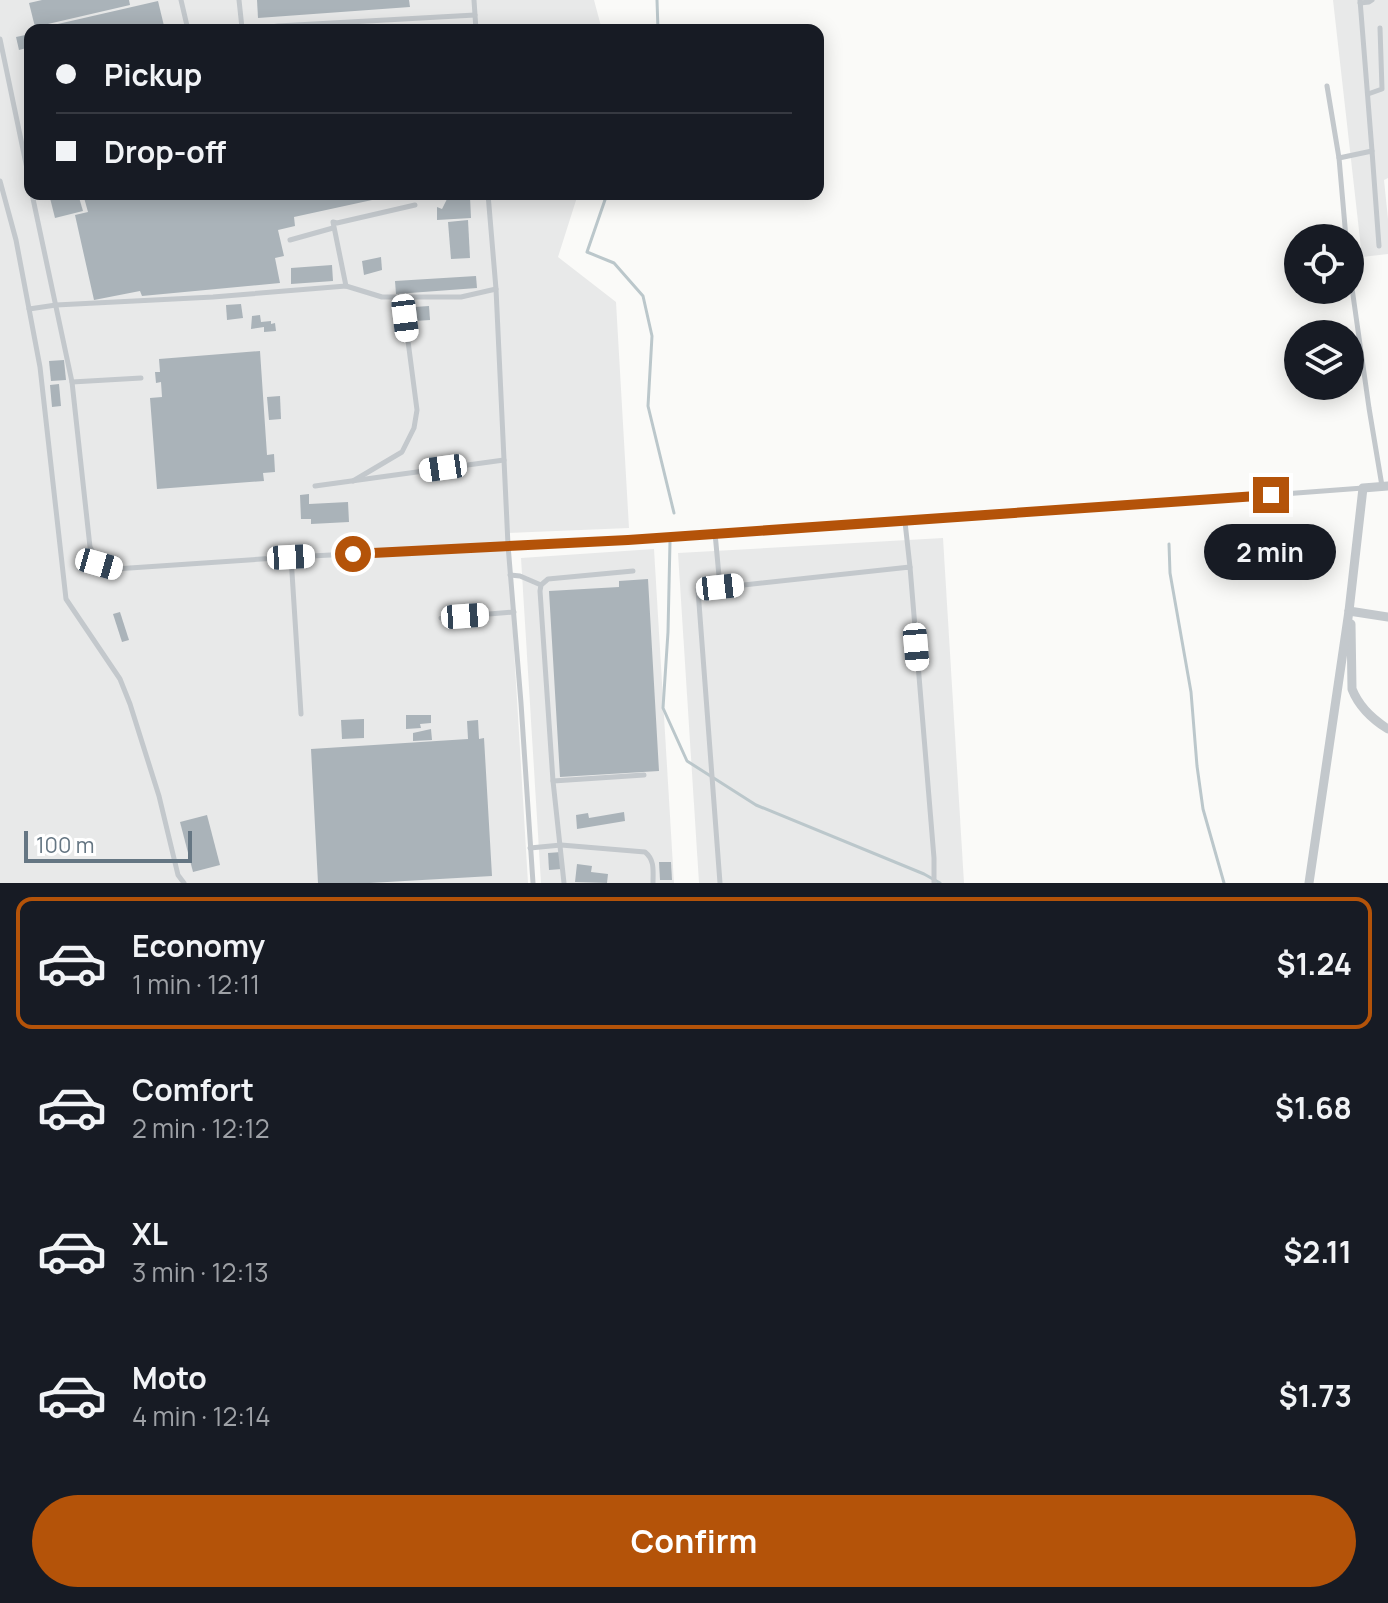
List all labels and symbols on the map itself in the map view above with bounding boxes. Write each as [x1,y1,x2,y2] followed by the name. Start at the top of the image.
[390,293,420,343] car
[418,453,468,483] car
[1253,477,1289,513] route end
[1205,523,1337,579] callout: 2 min
[335,536,371,572] route start
[266,544,316,570] car
[73,546,125,582] car
[695,573,745,601] car
[440,602,490,630] car
[902,622,930,672] car
[24,827,192,863] scale bar

